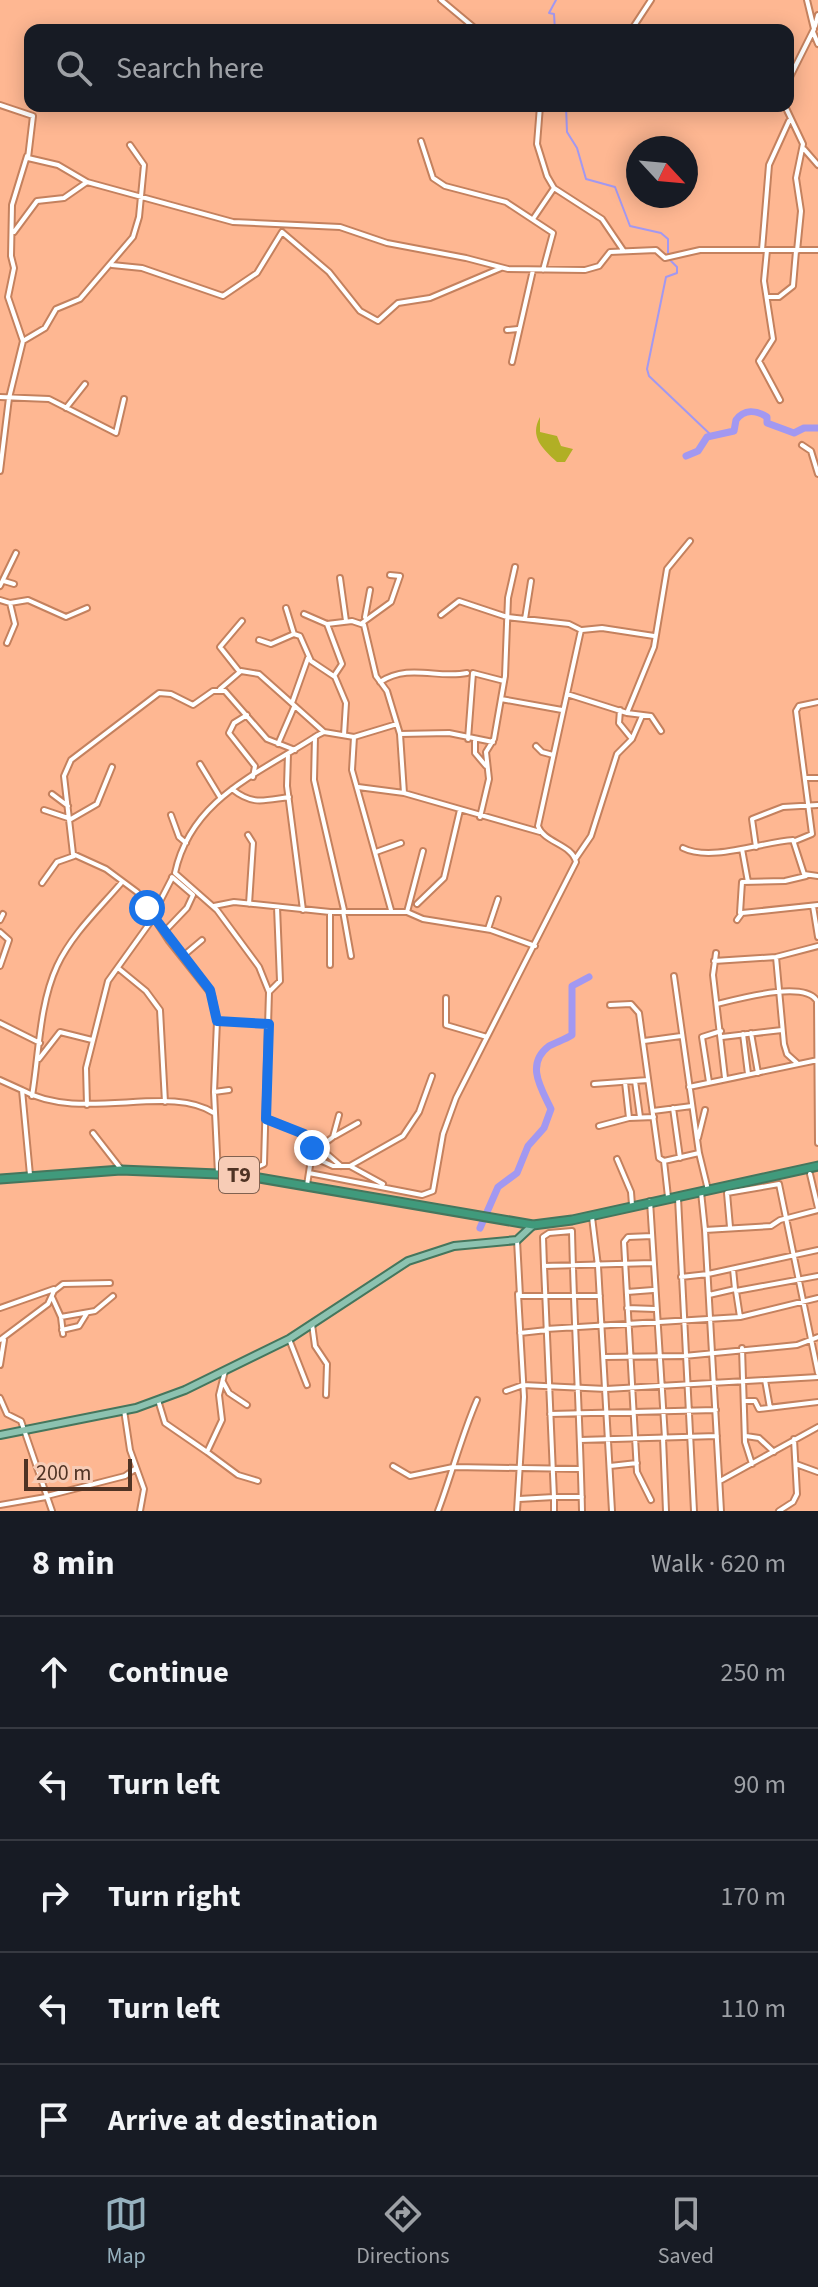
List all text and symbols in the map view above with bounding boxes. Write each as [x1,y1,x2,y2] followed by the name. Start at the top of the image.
[24,24,794,112] search box
[52,46,96,90] icon: search
[116,47,264,90] text: Search here
[626,136,698,208] north arrow
[129,890,165,926] route start
[294,1130,330,1166] route end
[219,1157,259,1193] road number: T9
[24,1455,132,1491] scale bar
[36,1457,91,1489] text: 200 m
[32,1539,115,1588] text: 8 min
[651,1545,786,1582] text: Walk · 620 m
[32,1650,76,1694] icon: ahead
[108,1651,229,1694] text: Continue
[720,1654,786,1691] text: 250 m
[32,1762,76,1806] icon: left
[108,1763,220,1806] text: Turn left
[733,1766,786,1803] text: 90 m
[32,1874,76,1918] icon: right
[108,1875,240,1918] text: Turn right
[720,1878,786,1915] text: 170 m
[32,1986,76,2030] icon: left
[108,1987,220,2030] text: Turn left
[720,1990,786,2027] text: 110 m
[32,2098,76,2142] icon: arrive
[108,2099,378,2142] text: Arrive at destination
[104,2192,148,2272] tab: Map
[356,2192,449,2272] tab: Directions
[658,2192,714,2272] tab: Saved

